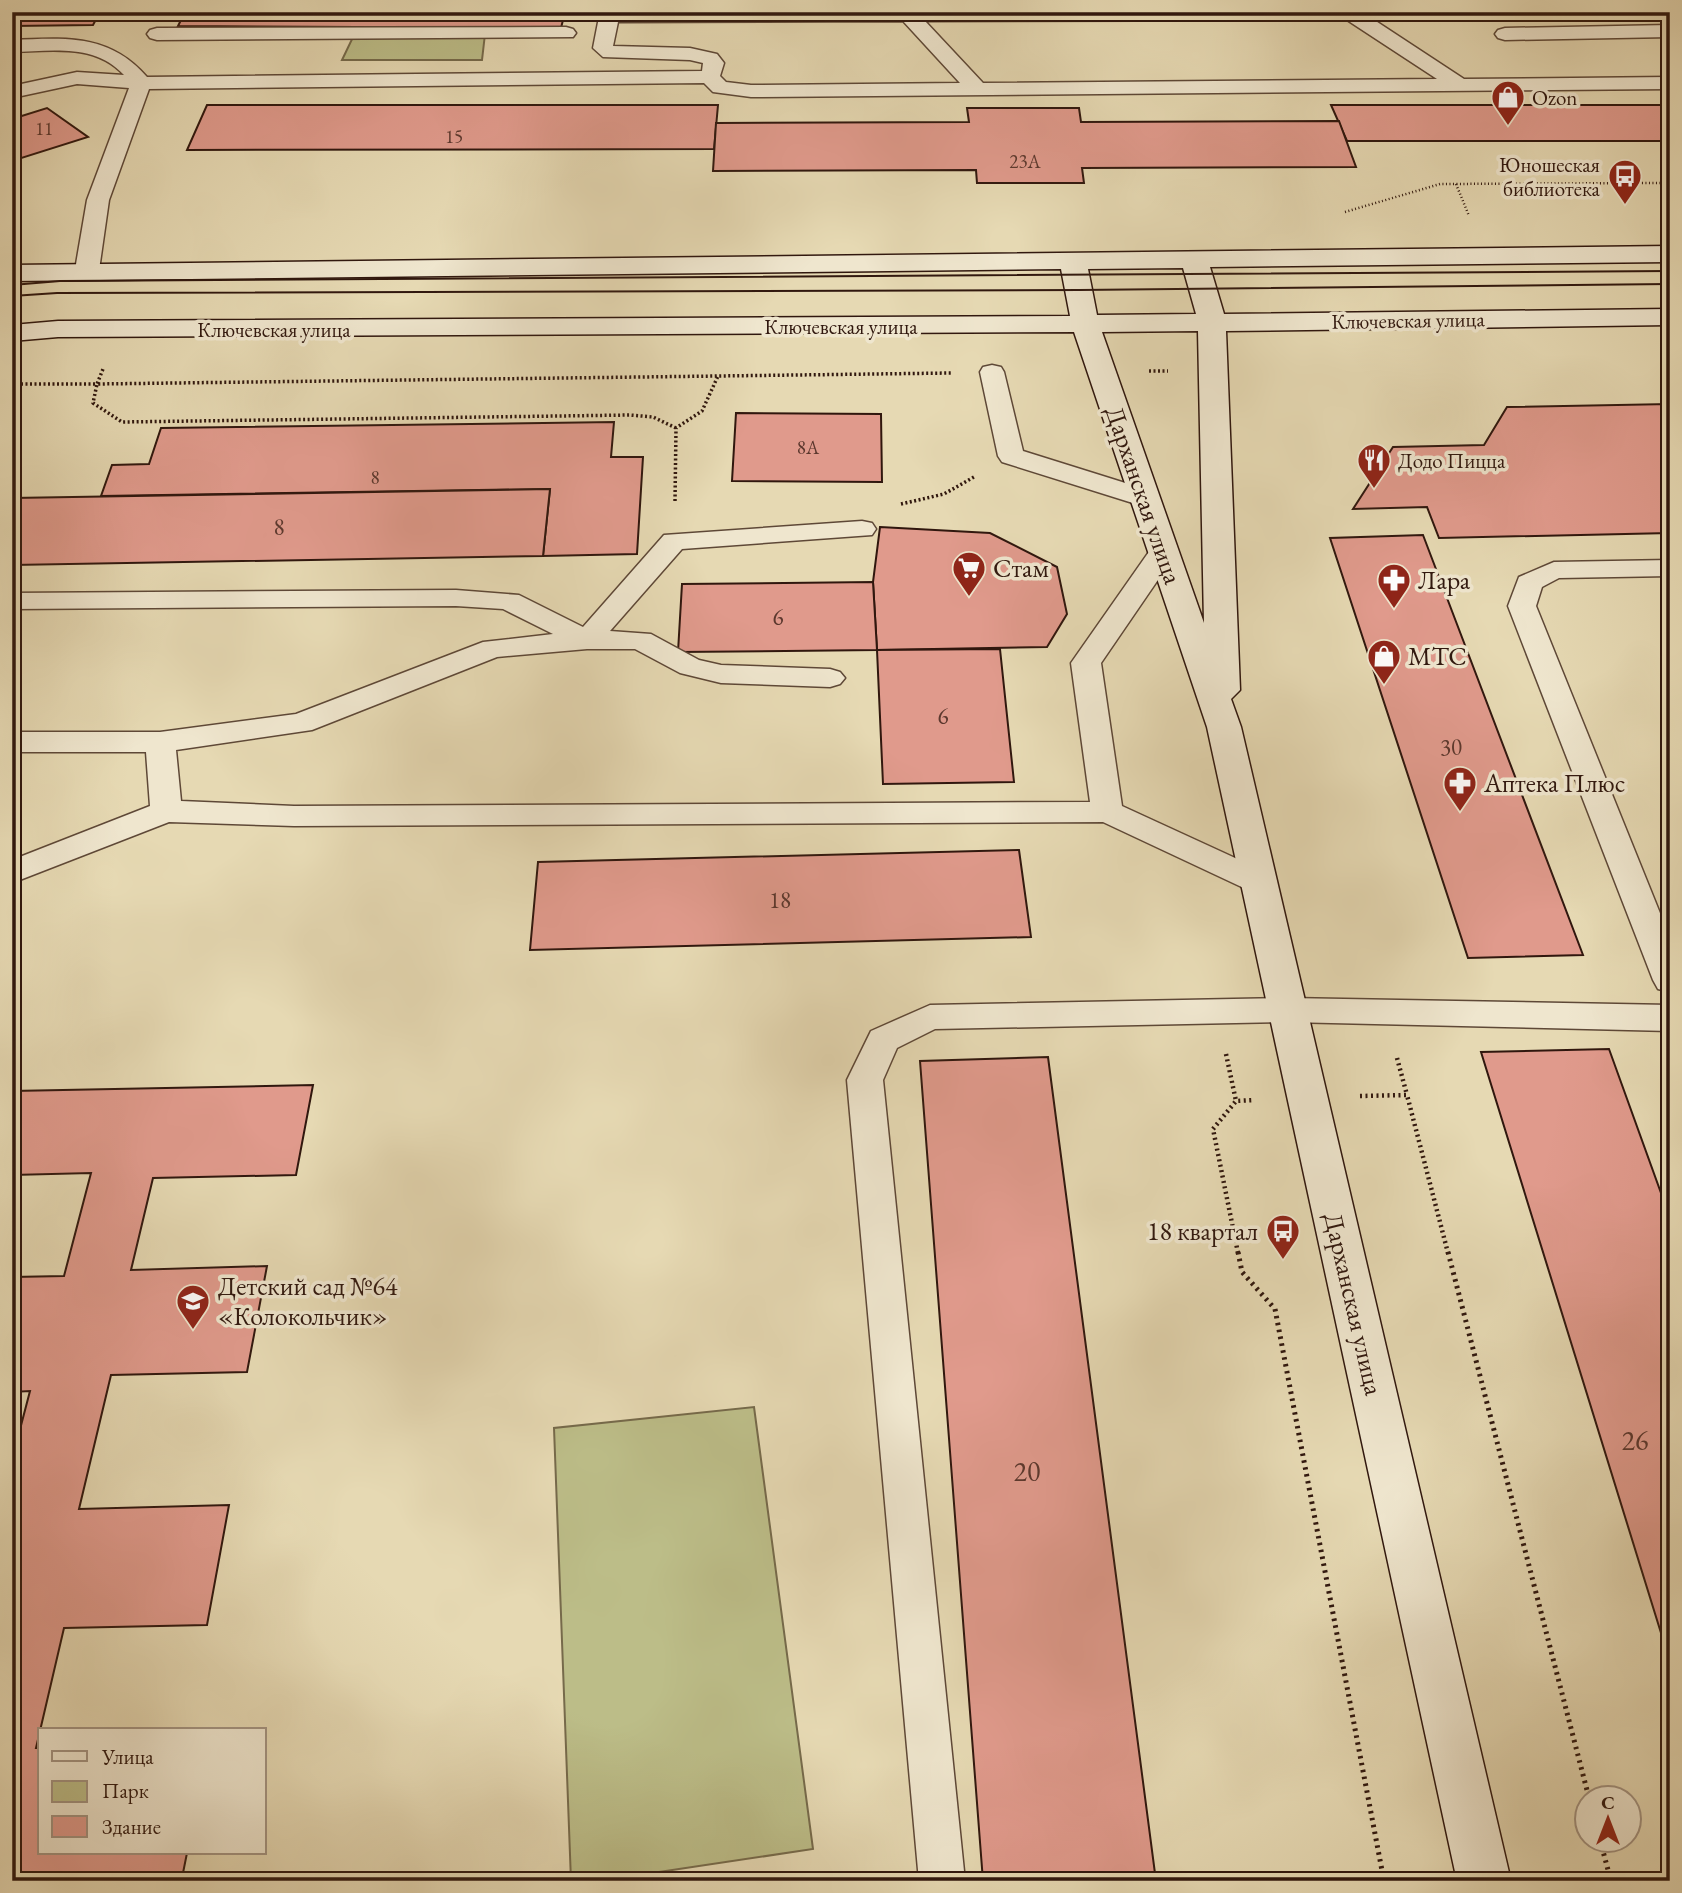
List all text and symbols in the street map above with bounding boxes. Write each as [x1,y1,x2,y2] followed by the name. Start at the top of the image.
[1489,78,1527,127] shop icon: Ozon
[1532,84,1577,111] place label: Ozon
[35,116,53,141] house number: 11
[445,124,463,149] house number: 15
[1009,149,1042,174] house number: 23А
[1499,151,1601,202] place label: Юношеская библиотека
[1606,157,1644,206] bus stop icon: Юношеская библиотека
[1331,305,1485,335] street label: Ключевская улица
[764,313,918,340] street label: Ключевская улица
[197,316,351,343] street label: Ключевская улица
[1098,401,1191,589] street label: Дарханская улица
[797,435,820,460] house number: 8А
[1355,441,1393,490] restaurant icon: Додо Пицца
[1398,447,1506,474] place label: Додо Пицца
[370,465,380,490] house number: 8
[273,512,285,542] house number: 8
[950,549,988,598] supermarket icon: Стам
[993,551,1049,585] place label: Стам
[1375,561,1413,610] pharmacy icon: Лара
[1418,563,1471,597] place label: Лара
[772,602,784,632] house number: 6
[1365,637,1403,686] shop icon: МТС
[1408,639,1467,673] place label: МТС
[937,701,949,731] house number: 6
[1440,732,1462,762] house number: 30
[1441,764,1479,813] pharmacy icon: Аптека Плюс
[1483,766,1625,800] place label: Аптека Плюс
[769,885,791,915] house number: 18
[1316,1209,1392,1399] street label: Дарханская улица
[1264,1212,1302,1261] bus stop icon: 18 квартал
[1147,1214,1258,1248] place label: 18 квартал
[218,1269,398,1333] place label: Детский сад №64 «Колокольчик»
[174,1282,212,1331] school or university icon: Детский сад №64 «Колокольчик»
[1622,1422,1648,1458] house number: 26
[1014,1453,1040,1489] house number: 20
[38,1728,266,1854] legend
[101,1743,154,1770] text: Улица
[102,1777,149,1804] text: Парк
[1574,1784,1644,1854] north arrow
[1601,1790,1615,1815] text: С
[102,1813,161,1840] text: Здание

